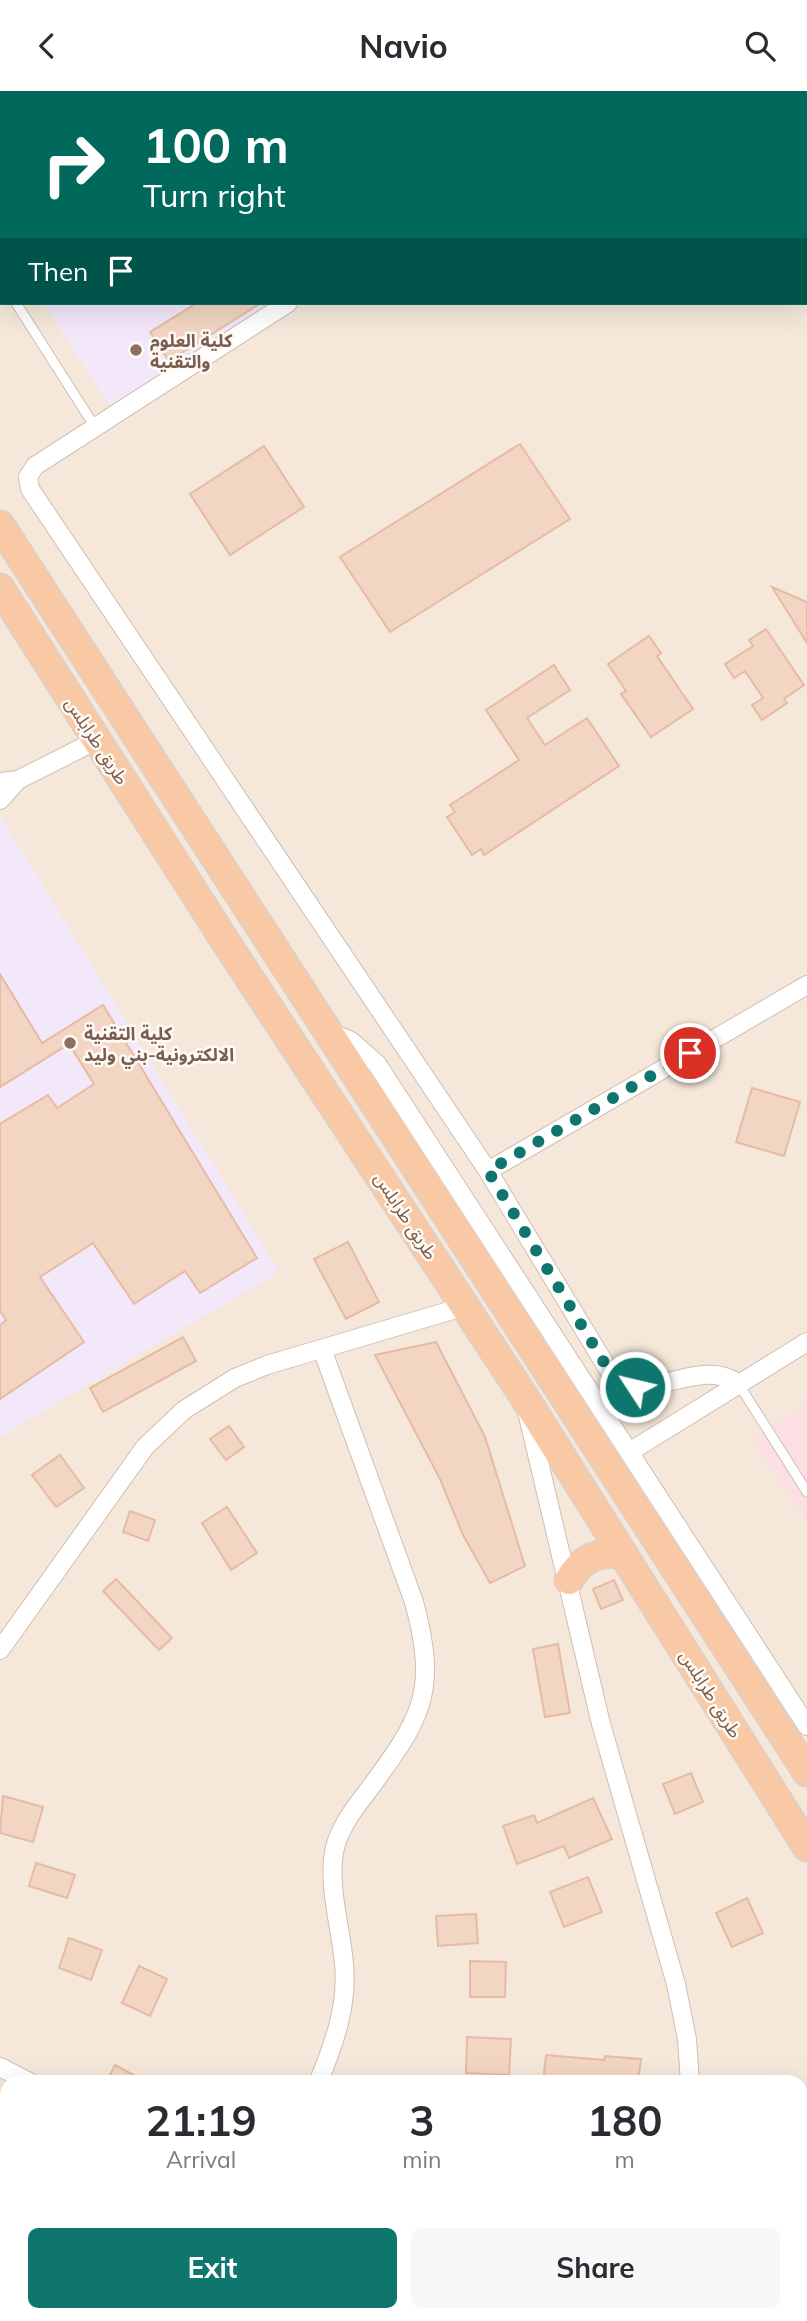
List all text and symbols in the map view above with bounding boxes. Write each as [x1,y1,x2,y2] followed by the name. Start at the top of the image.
[359,26,448,66] text: Navio
[28,27,66,65] icon: back
[741,27,779,65] icon: search
[143,114,289,175] text: 100 m
[28,119,119,210] icon: right
[143,175,286,215] text: Turn right
[102,252,140,290] icon: arrive
[28,255,88,288] text: Then
[150,329,233,373] place label: كلية العلوم والتقنية
[128,342,144,358] marker: كلية العلوم والتقنية
[60,693,134,789] street label: طريق طرابلس
[84,1022,234,1069] place label: كلية التقنية الالكترونية-بني وليد
[660,1023,720,1083] pin
[671,1034,709,1072] icon: arrive
[62,1035,78,1051] marker: كلية التقنية الالكترونية-بني وليد
[369,1168,443,1264] street label: طريق طرابلس
[598,1350,672,1424] position arrow
[675,1646,747,1742] street label: طريق طرابلس
[146,2094,257,2147] text: 21:19
[409,2094,434,2147] text: 3
[587,2094,662,2147] text: 180
[166,2145,236,2174] text: Arrival
[402,2145,441,2174] text: min
[615,2145,635,2174] text: m
[28,2228,397,2308] button: Exit
[411,2228,780,2308] button: Share

